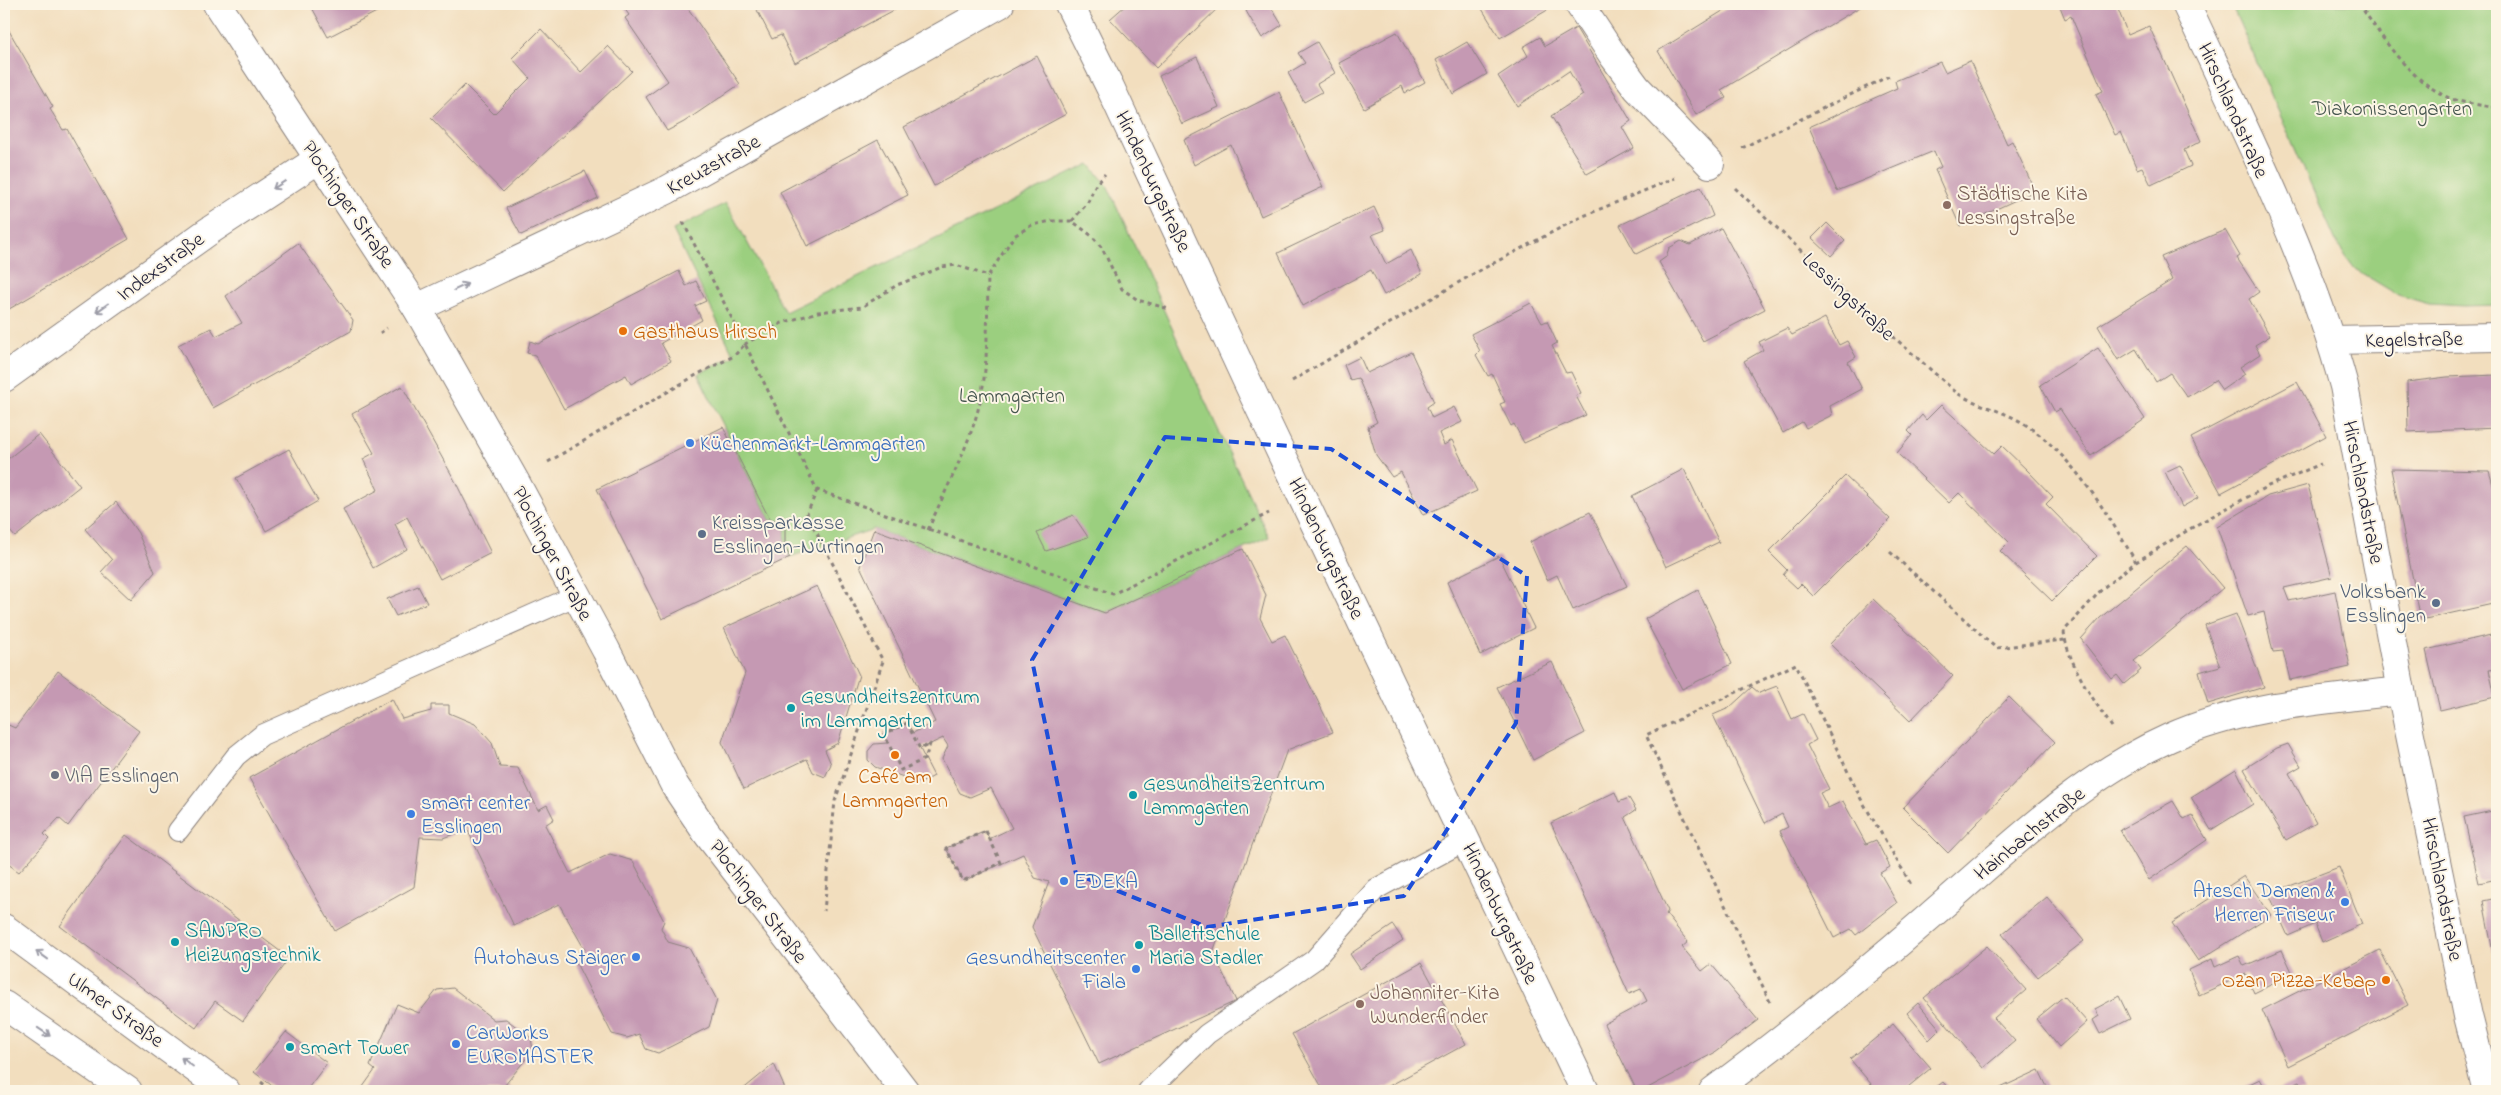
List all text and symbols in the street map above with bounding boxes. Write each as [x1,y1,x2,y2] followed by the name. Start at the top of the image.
[2189,38,2276,184] street label: Hirschlandstraße
[2311,95,2472,127] park label: Diakonissengarten
[1104,106,1198,259] street label: Hindenburgstraße
[662,127,767,204] street label: Kreuzstraße
[292,135,402,277] street label: Plochinger Straße
[1957,180,2088,236] place label: Städtische Kita Lessingstraße
[272,181,286,191] one-way arrow
[1941,199,1953,211] marker: Städtische Kita Lessingstraße
[111,225,212,310] street label: Indexstraße
[1793,246,1901,351] street label: Lessingstraße
[453,282,468,292] one-way arrow
[95,303,109,313] one-way arrow
[633,318,777,348] place label: Gasthaus Hirsch
[617,325,629,337] marker: Gasthaus Hirsch
[2365,325,2464,359] street label: Kegelstraße
[959,382,1065,414] park label: Lammgarten
[2333,418,2391,567] street label: Hirschlandstraße
[700,430,925,462] place label: Küchenmarkt-Lammgarten
[684,437,696,449] marker: Küchenmarkt-Lammgarten
[1277,473,1371,626] street label: Hindenburgstraße
[501,481,600,628] street label: Plochinger Straße
[712,509,884,565] place label: Kreissparkasse Esslingen-Nürtingen
[696,528,708,540] marker: Kreissparkasse Esslingen-Nürtingen
[2339,578,2427,634] place label: Volksbank Esslingen
[2430,597,2442,609] marker: Volksbank Esslingen
[801,683,980,739] place label: Gesundheitszentrum im Lammgarten
[785,702,797,714] marker: Gesundheitszentrum im Lammgarten
[889,749,901,761] marker: Café am Lammgarten
[64,762,179,794] place label: VIA Esslingen
[842,763,948,819] place label: Café am Lammgarten
[49,769,61,781] marker: VIA Esslingen
[1143,770,1325,826] place label: GesundheitsZentrum Lammgarten
[1968,780,2093,889] street label: Hainbachstraße
[421,789,531,845] place label: smart center Esslingen
[1127,789,1139,801] marker: GesundheitsZentrum Lammgarten
[405,808,417,820] marker: smart center Esslingen
[2412,815,2470,964] street label: Hirschlandstraße
[699,834,814,972] street label: Plochinger Straße
[1451,838,1545,991] street label: Hindenburgstraße
[1074,868,1138,898] place label: EDEKA
[1058,875,1070,887] marker: EDEKA
[2193,877,2335,931] place label: Atesch Damen & Herren Friseur
[2339,896,2351,908] marker: Atesch Damen & Herren Friseur
[185,917,322,973] place label: SANPRO Heizungstechnik
[1148,920,1264,974] place label: Ballettschule Maria Stadler
[169,936,181,948] marker: SANPRO Heizungstechnik
[1133,939,1145,951] marker: Ballettschule Maria Stadler
[474,944,626,976] place label: Autohaus Staiger
[966,944,1126,998] place label: Gesundheitscenter Fiala
[36,950,49,961] one-way arrow
[630,951,642,963] marker: Autohaus Staiger
[1130,963,1142,975] marker: Gesundheitscenter Fiala
[60,965,170,1056] street label: Ulmer Straße
[2222,967,2376,997] place label: Ozan Pizza-Kebap
[2380,974,2392,986] marker: Ozan Pizza-Kebap
[1370,979,1500,1033] place label: Johanniter-Kita Wunderfinder
[1354,998,1366,1010] marker: Johanniter-Kita Wunderfinder
[466,1019,594,1073] place label: CarWorks EUROMASTER
[37,1027,51,1037] one-way arrow
[300,1034,409,1064] place label: smart Tower
[450,1038,462,1050] marker: CarWorks EUROMASTER
[284,1041,296,1053] marker: smart Tower
[180,1057,194,1067] one-way arrow

